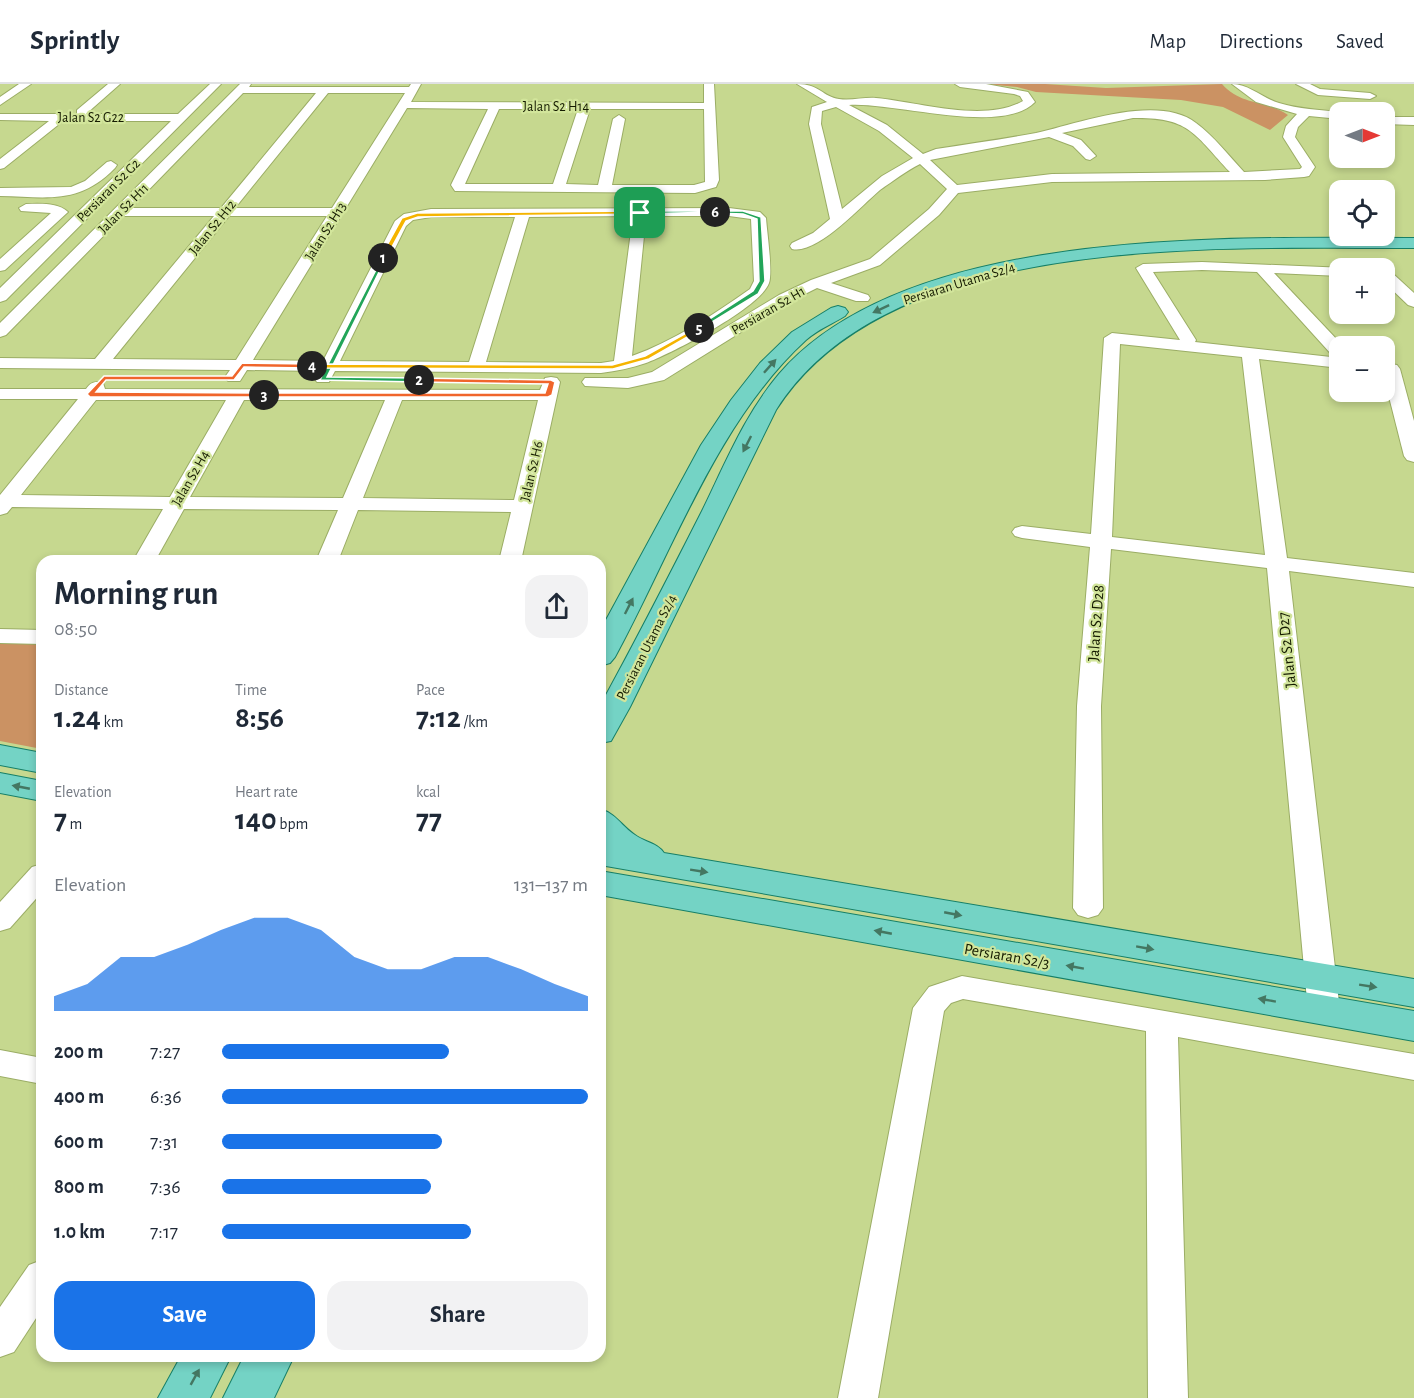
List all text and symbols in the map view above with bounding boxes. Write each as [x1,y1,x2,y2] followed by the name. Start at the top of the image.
[30,27,120,55] text: Sprintly
[1150,31,1186,52] text: Map
[1219,31,1303,52] text: Directions
[1336,31,1384,52] text: Saved
[523,100,589,114] street label: Jalan S2 H14
[1329,102,1395,168] north arrow
[1329,102,1395,402] map controls
[58,111,124,125] street label: Jalan S2 G22
[74,156,143,225] street label: Persiaran S2 G2
[1329,180,1395,246] button: locate
[96,181,151,236] street label: Jalan S2 H11
[614,187,665,238] pin
[623,196,656,229] icon: arrive
[700,197,730,227] pin: 6
[187,198,239,258] street label: Jalan S2 H12
[303,200,349,263] street label: Jalan S2 H13
[711,204,719,220] text: 6
[368,243,398,273] pin: 1
[380,250,386,266] text: 1
[1329,258,1395,324] button: +
[902,260,1017,308] street label: Persiaran Utama S2/4
[729,284,808,338] street label: Persiaran S2 H1
[873,304,890,313] one-way arrow
[684,313,714,343] pin: 5
[696,320,702,336] text: 5
[1329,336,1395,402] button: −
[297,351,327,381] pin: 4
[308,358,316,374] text: 4
[763,359,776,374] one-way arrow
[404,365,434,395] pin: 2
[415,372,423,388] text: 2
[249,380,279,410] pin: 3
[261,387,267,403] text: 3
[743,436,752,453] one-way arrow
[518,440,546,503] street label: Jalan S2 H6
[169,448,212,509] street label: Jalan S2 H4
[525,575,588,638] button: share
[54,578,218,611] text: Morning run
[1085,584,1107,662] street label: Jalan S2 D28
[614,592,680,702] street label: Persiaran Utama S2/4
[624,598,634,615] one-way arrow
[1275,611,1299,688] street label: Jalan S2 D27
[54,619,98,639] text: 08:50
[54,682,108,698] text: Distance
[235,682,267,698] text: Time
[416,682,445,698] text: Pace
[54,703,101,733] text: 1.24
[235,703,284,733] text: 8:56
[416,703,461,733] text: 7:12
[101,714,124,730] text: km
[461,714,488,730] text: /km
[11,782,30,791] one-way arrow
[54,784,112,800] text: Elevation
[235,784,298,800] text: Heart rate
[416,784,440,800] text: kcal
[54,805,67,835] text: 7
[235,805,277,835] text: 140
[416,805,442,835] text: 77
[67,816,82,832] text: m
[277,816,308,832] text: bpm
[690,867,709,876] one-way arrow
[54,875,126,895] text: Elevation
[514,875,588,895] text: 131–137 m
[944,910,963,919] one-way arrow
[873,927,892,936] one-way arrow
[963,941,1051,971] street label: Persiaran S2/3
[1136,944,1155,953] one-way arrow
[1065,962,1084,971] one-way arrow
[1358,982,1377,991] one-way arrow
[1257,996,1276,1005] one-way arrow
[54,1042,103,1062] text: 200 m
[150,1042,180,1062] text: 7:27
[54,1087,104,1107] text: 400 m
[150,1087,182,1107] text: 6:36
[54,1132,104,1152] text: 600 m
[150,1132,178,1152] text: 7:31
[54,1177,104,1197] text: 800 m
[150,1177,181,1197] text: 7:36
[54,1222,105,1242] text: 1.0 km
[150,1222,178,1242] text: 7:17
[54,1281,315,1350] button: Save
[327,1281,588,1350] button: Share
[190,1368,200,1385] one-way arrow

